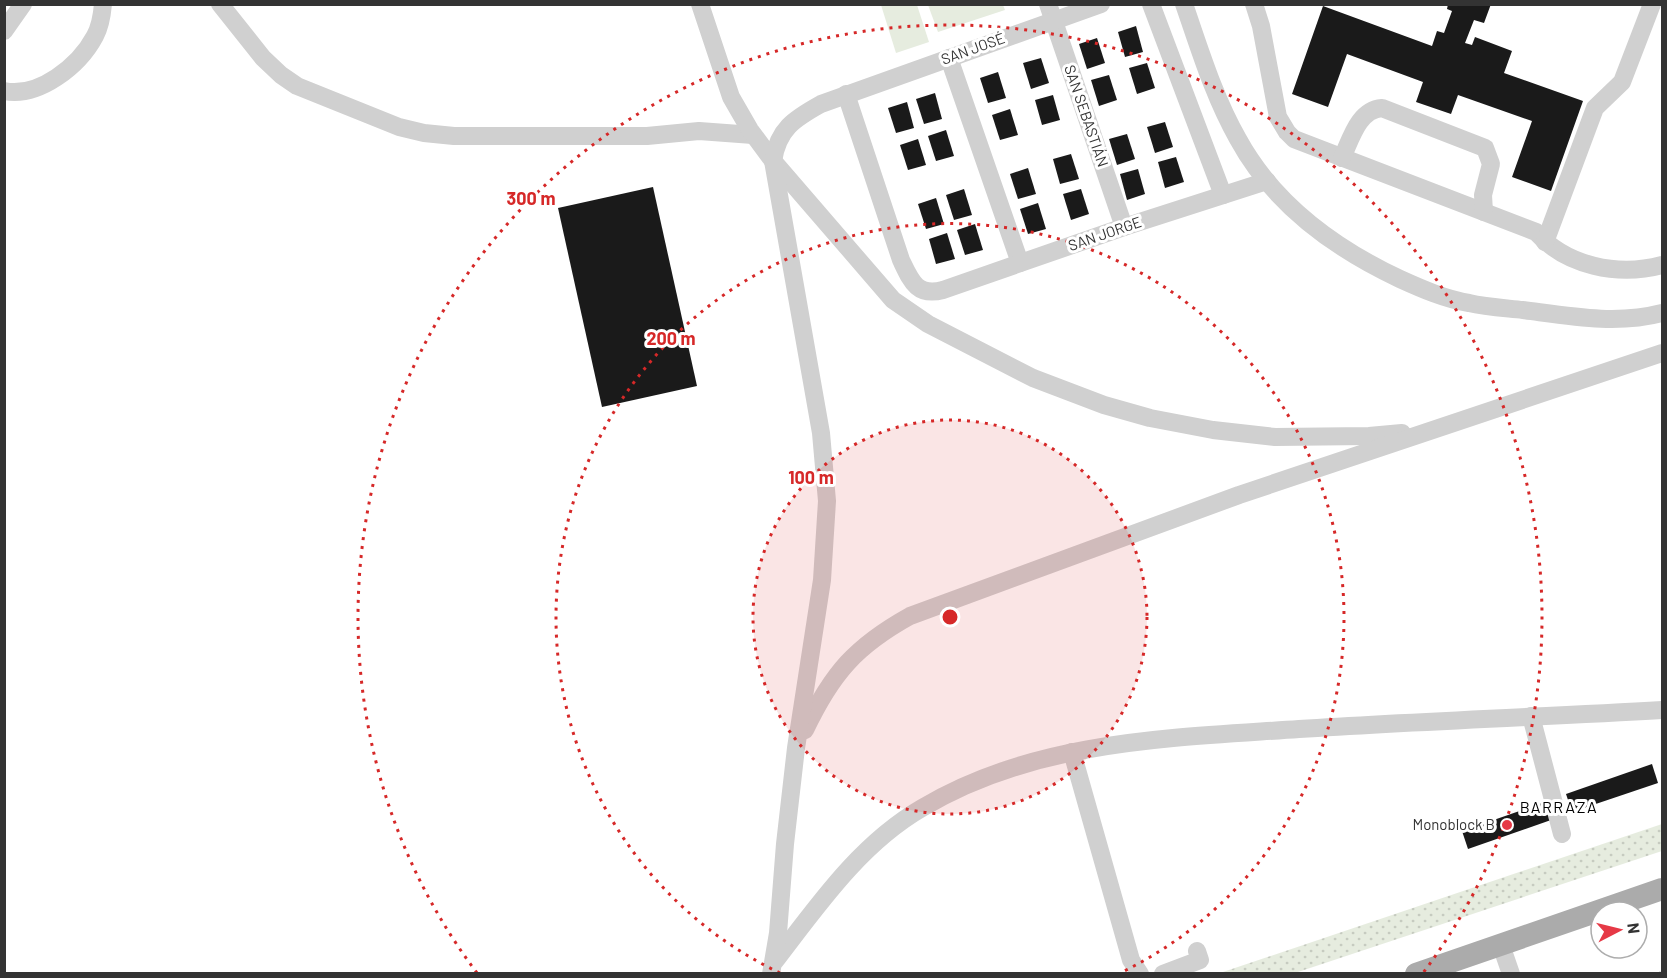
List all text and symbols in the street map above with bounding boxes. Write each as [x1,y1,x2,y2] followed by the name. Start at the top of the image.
[938,28,1007,68] street label: SAN JOSÉ
[1061,62,1113,169] street label: SAN SEBASTIÁN
[507,187,555,209] text: 300 m
[1066,212,1144,254] street label: SAN JORGE
[646,327,696,349] text: 200 m
[788,466,834,488] text: 100 m
[940,607,960,627] centre of rings
[1520,797,1598,816] district label: BARRAZA
[1412,815,1495,833] place label: Monoblock B
[1500,818,1514,832] marker: Monoblock B
[1589,900,1649,960] north arrow
[1624,922,1644,935] text: N

